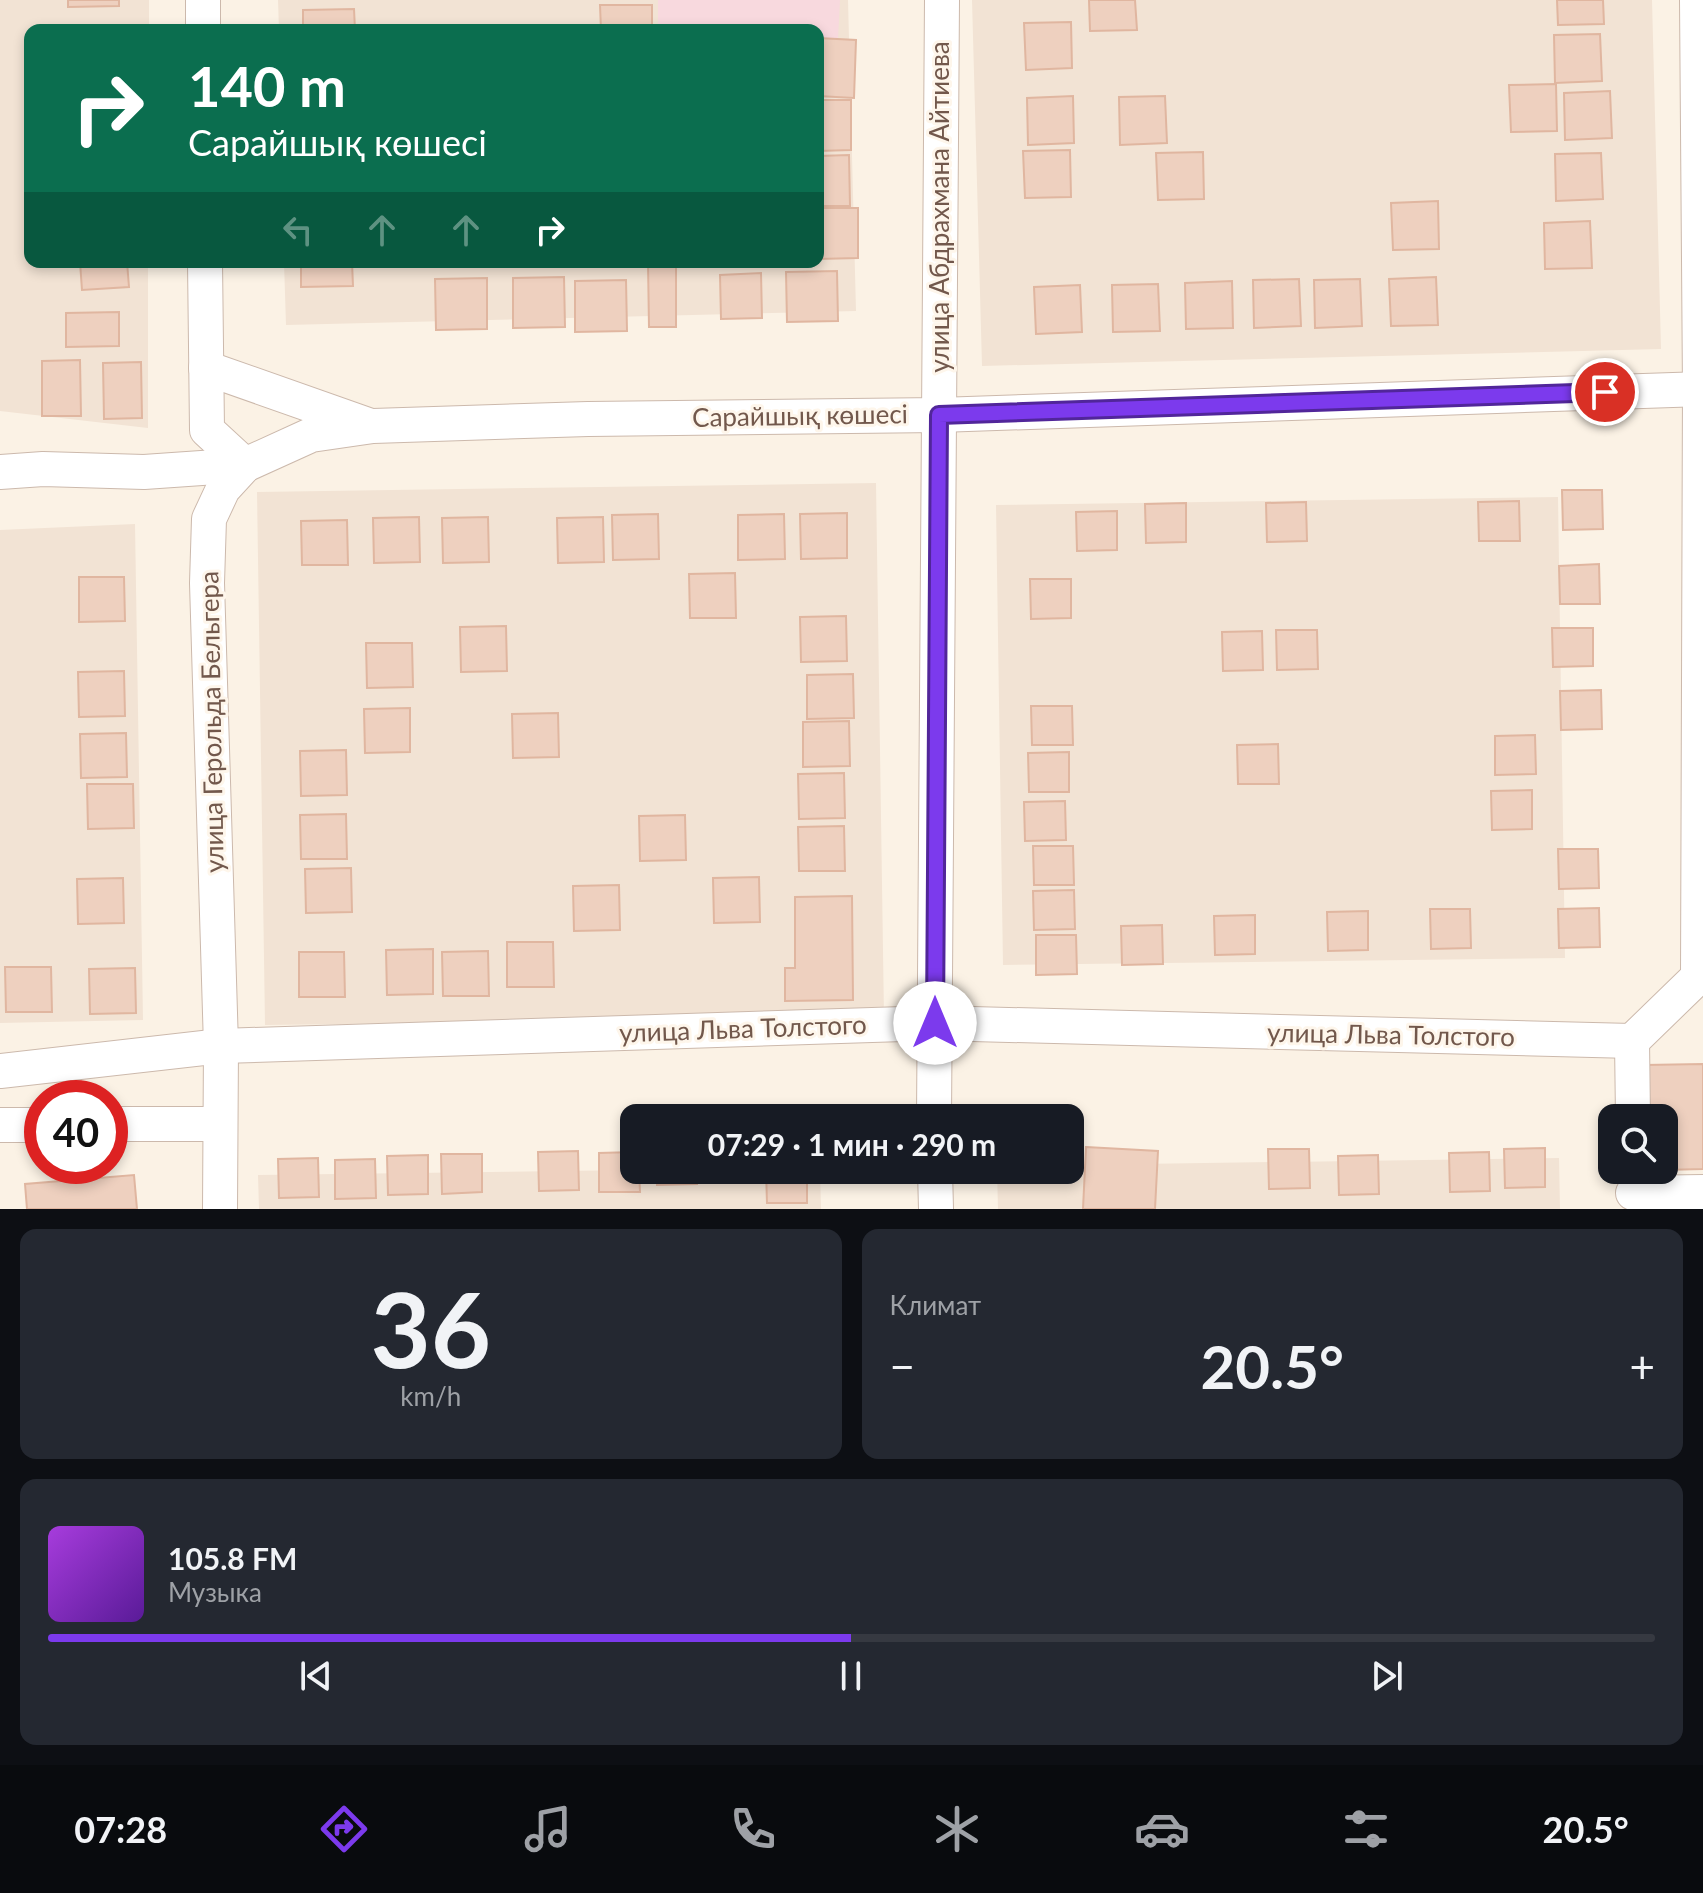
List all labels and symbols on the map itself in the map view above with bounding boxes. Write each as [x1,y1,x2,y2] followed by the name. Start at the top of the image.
[923,41,955,373] street label: улица Абдрахмана Айтиева
[1571,358,1639,426] pin
[692,397,908,433] street label: Сарайшық көшесі
[192,571,230,873] street label: улица Герольда Бельгера
[893,981,977,1065] position arrow
[619,1008,867,1048] street label: улица Льва Толстого
[1267,1016,1515,1052] street label: улица Льва Толстого
[24,1080,128,1184] speed limit sign: 40

